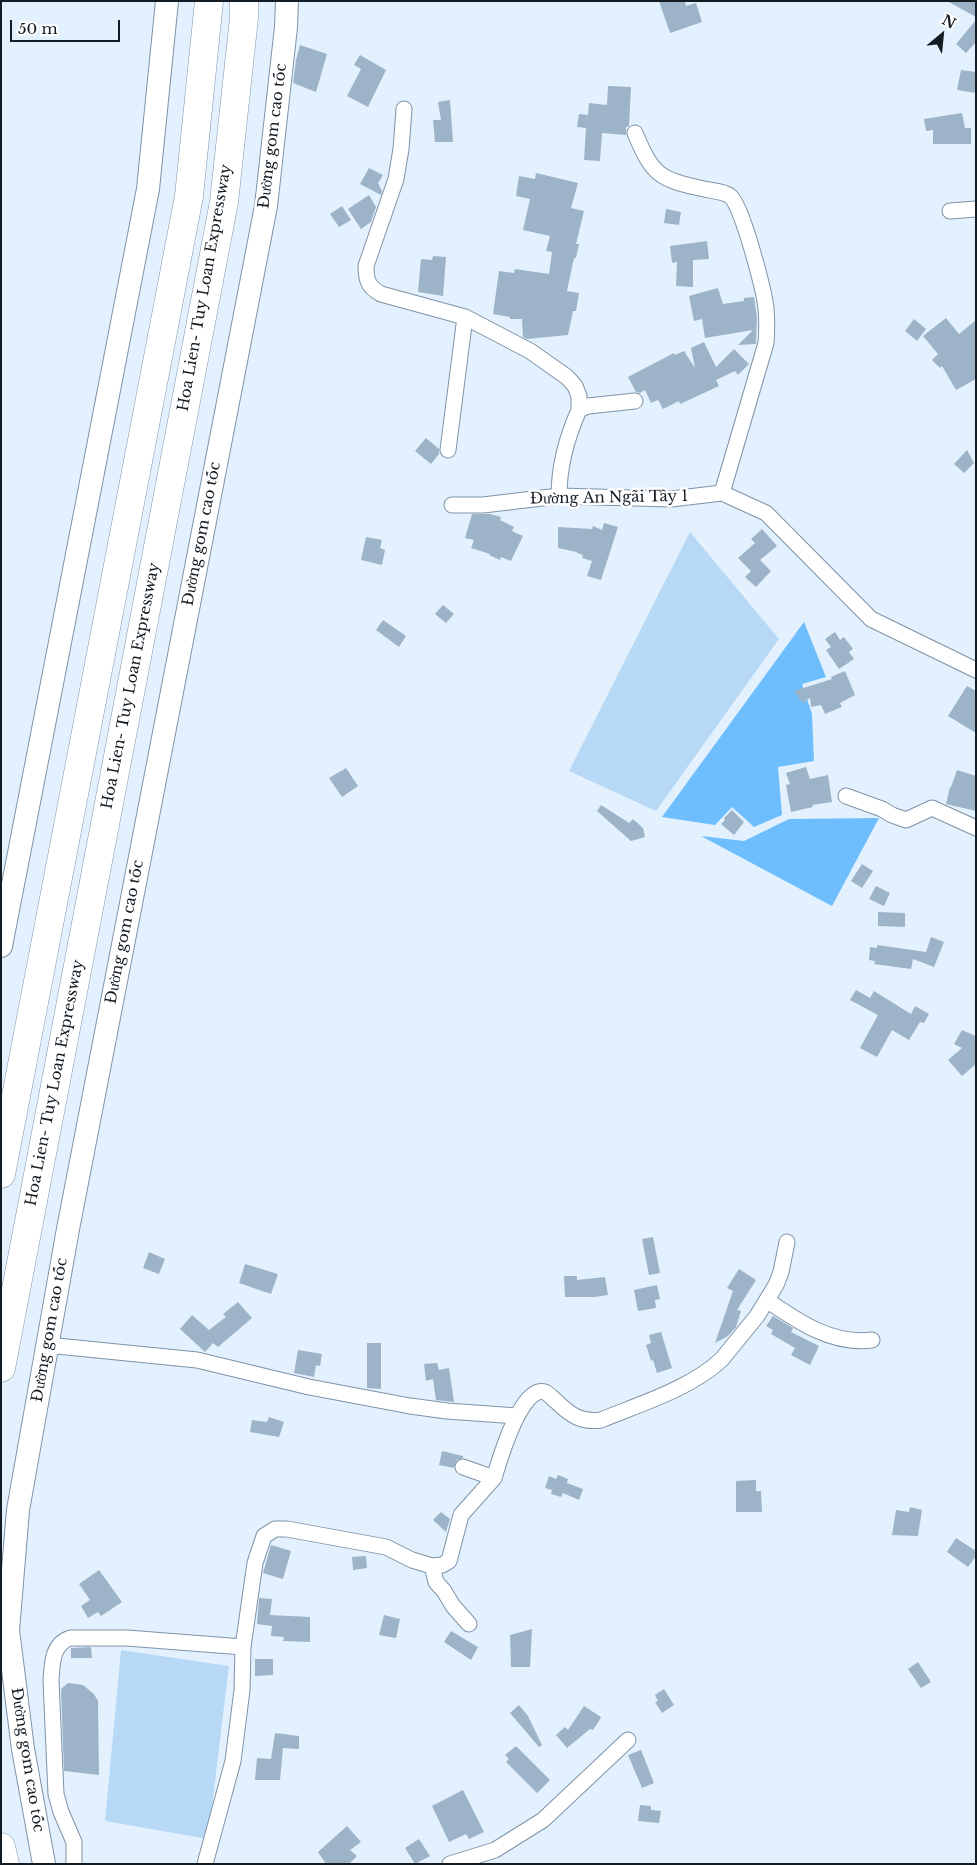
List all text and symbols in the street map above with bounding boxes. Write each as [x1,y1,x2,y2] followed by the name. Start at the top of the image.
[12,10,122,42] scale bar
[917,10,967,60] north arrow
[939,11,959,33] text: N
[18,19,58,38] text: 50 m
[255,62,291,210] street label: Đường gom cao tốc
[174,163,236,413] street label: Hoa Lien- Tuy Loan Expressway
[179,461,225,607] street label: Đường gom cao tốc
[530,488,688,508] street label: Đường An Ngãi Tây 1
[98,561,164,811] street label: Hoa Lien- Tuy Loan Expressway
[102,859,148,1005] street label: Đường gom cao tốc
[22,958,88,1208] street label: Hoa Lien- Tuy Loan Expressway
[28,1257,72,1403] street label: Đường gom cao tốc
[7,1686,47,1834] street label: Đường gom cao tốc

